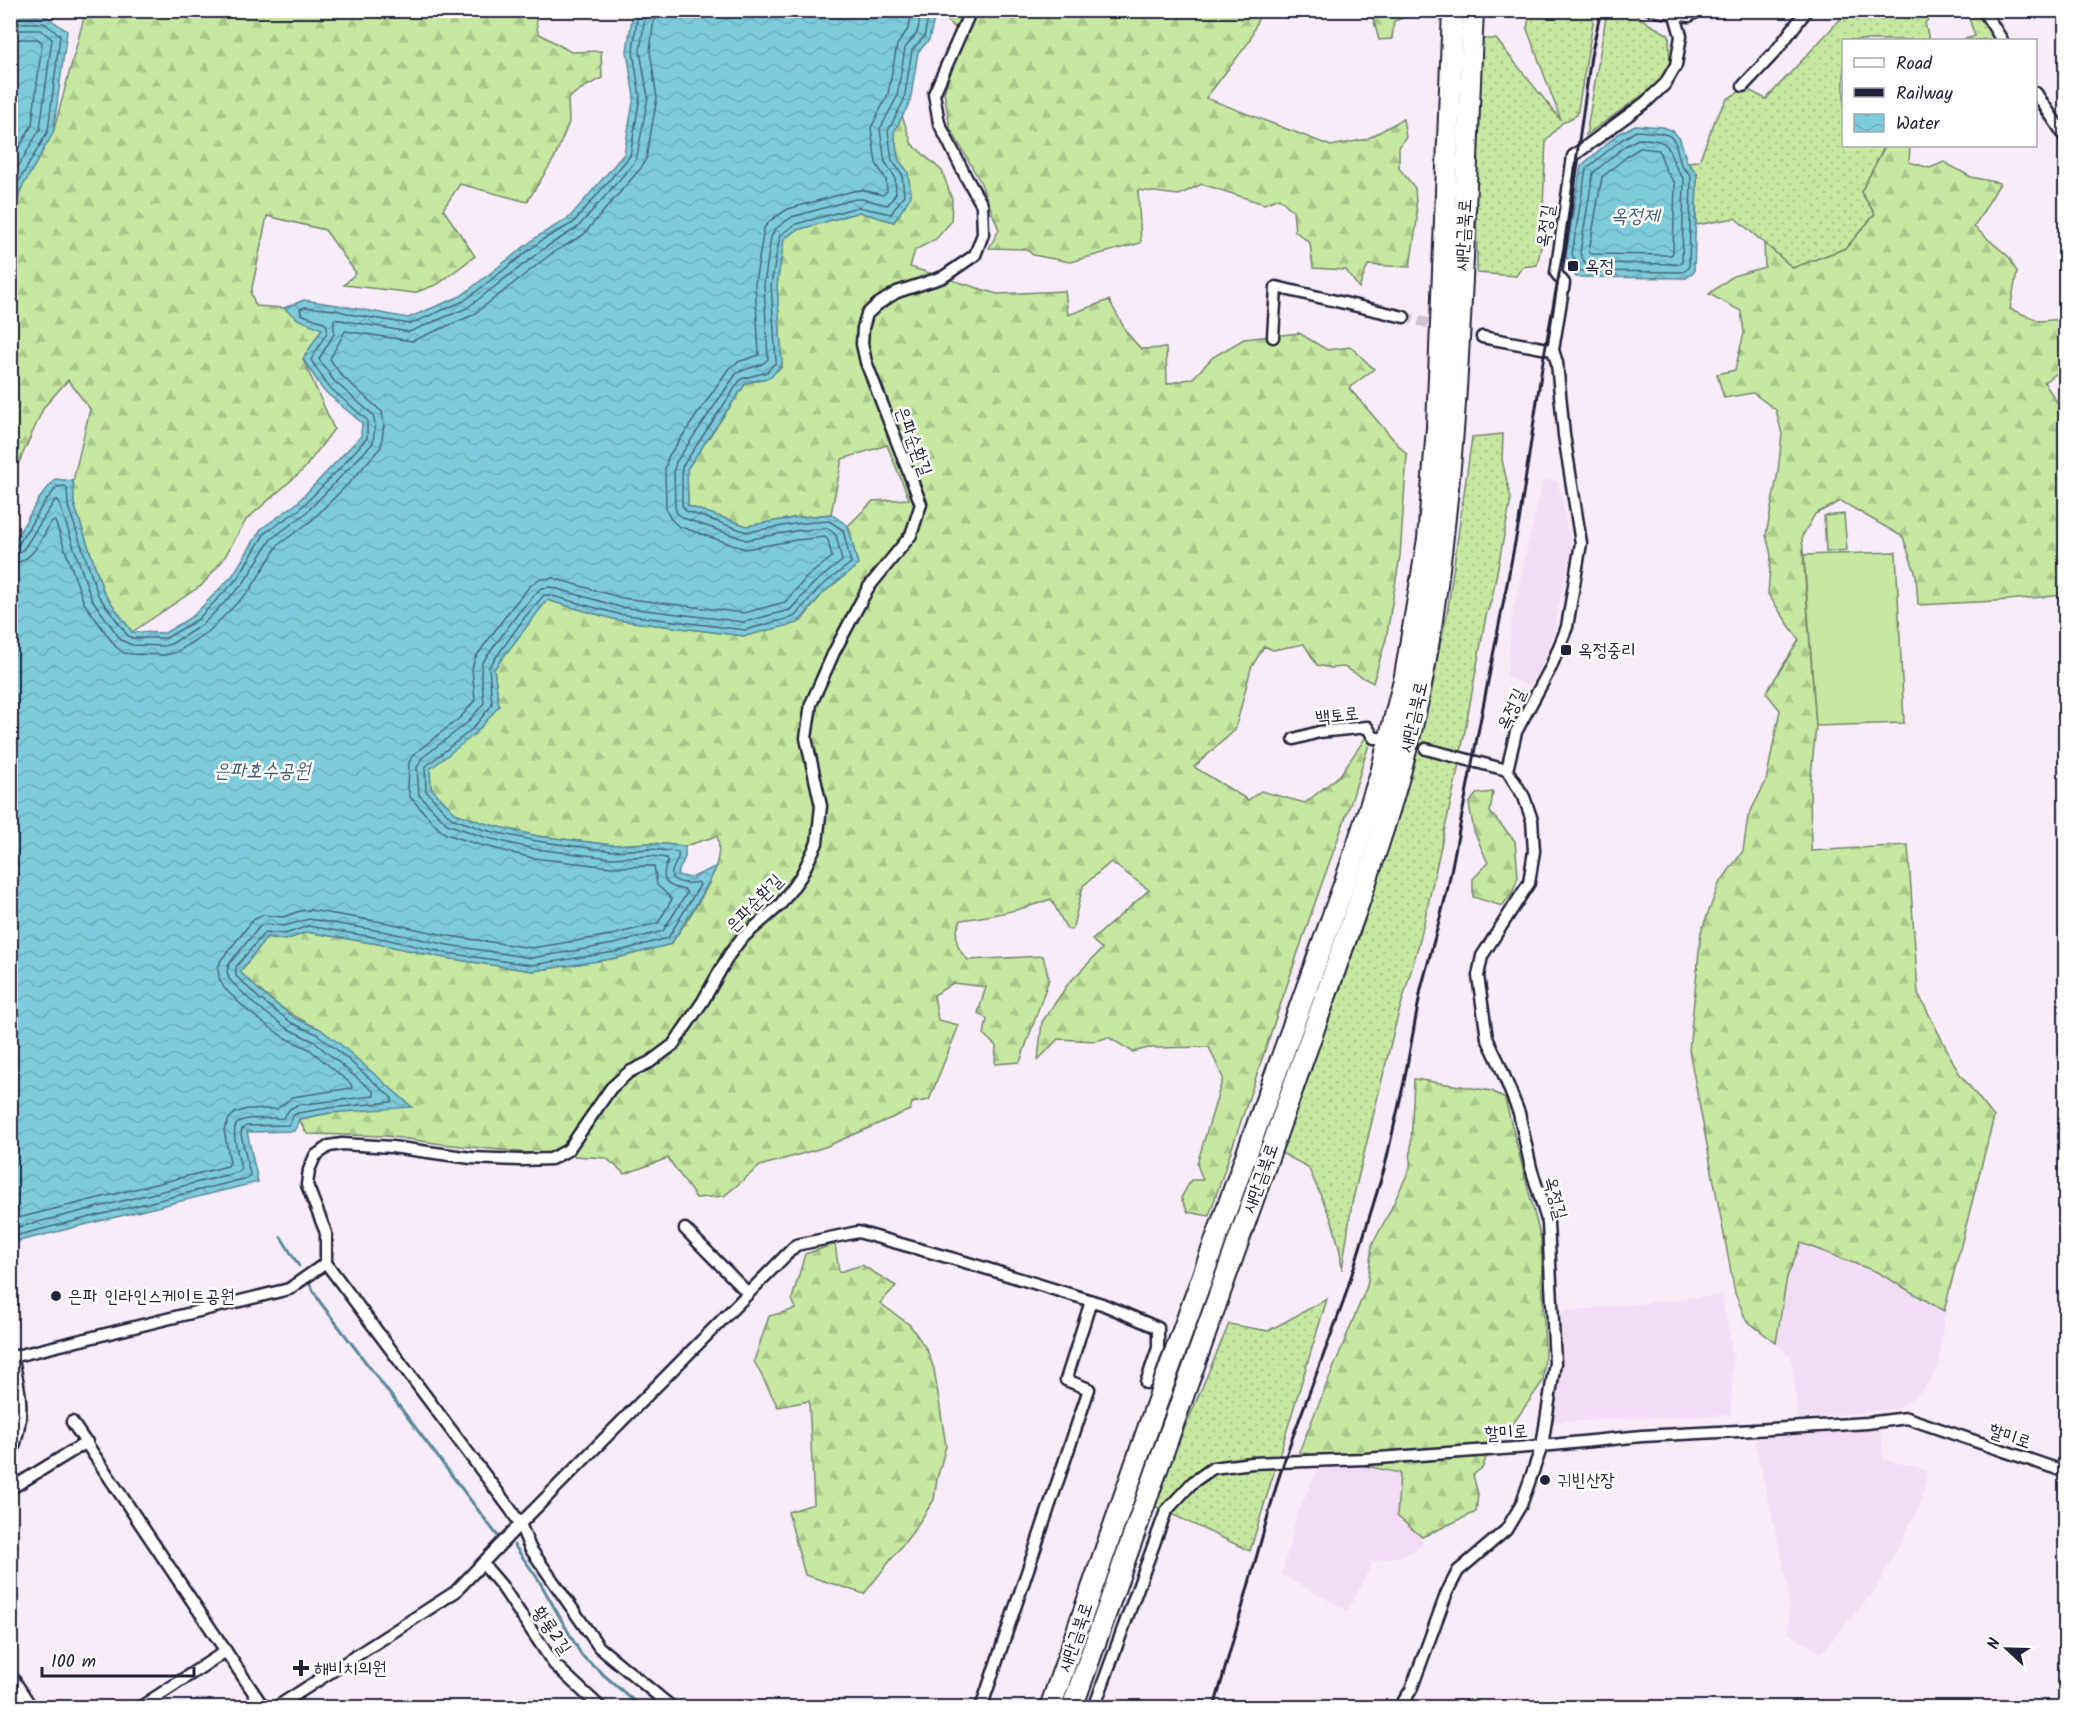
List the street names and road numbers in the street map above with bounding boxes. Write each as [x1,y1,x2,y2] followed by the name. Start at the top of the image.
[1448,198,1481,272] street label: 새만금북로
[1529,202,1564,250] street label: 옥정길
[886,403,939,481] street label: 은파순환길
[1392,679,1437,756] street label: 새만금북로
[1490,683,1535,735] street label: 옥정길
[1314,700,1360,733] street label: 백토로
[719,868,791,940] street label: 은파순환길
[1235,1140,1287,1217] street label: 새만금북로
[1535,1174,1574,1224] street label: 옥정길
[1984,1417,2035,1458] street label: 할미로
[1483,1418,1529,1449] street label: 할미로
[1051,1599,1102,1676] street label: 새만금북로
[523,1600,578,1662] street label: 황룡2길

